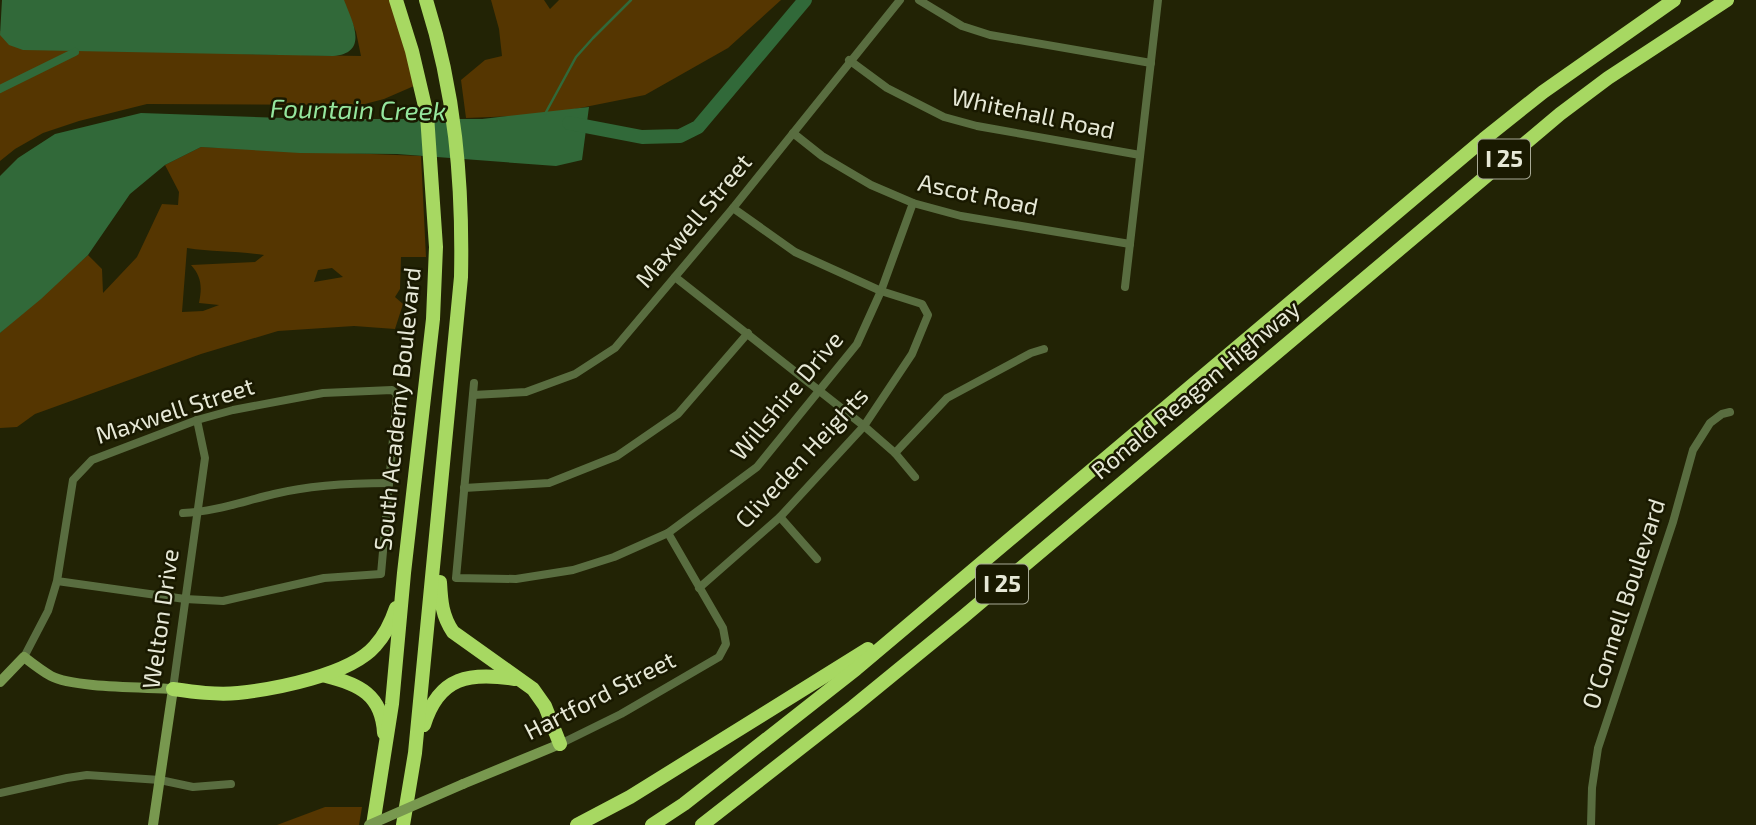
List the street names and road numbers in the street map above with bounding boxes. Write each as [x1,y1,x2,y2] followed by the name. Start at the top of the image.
[949,81,1118,144] street label: Whitehall Road
[1478,140,1530,178] road number: I 25
[629,147,757,293] street label: Maxwell Street
[916,167,1041,220] street label: Ascot Road
[367,266,426,552] street label: South Academy Boulevard
[1085,293,1305,485] street label: Ronald Reagan Highway
[723,325,848,465] street label: Willshire Drive
[91,370,258,449] street label: Maxwell Street
[728,381,873,533] street label: Cliveden Heights
[1575,495,1670,712] street label: O'Connell Boulevard
[135,547,184,691] street label: Welton Drive
[976,564,1028,604] road number: I 25
[519,644,680,745] street label: Hartford Street

